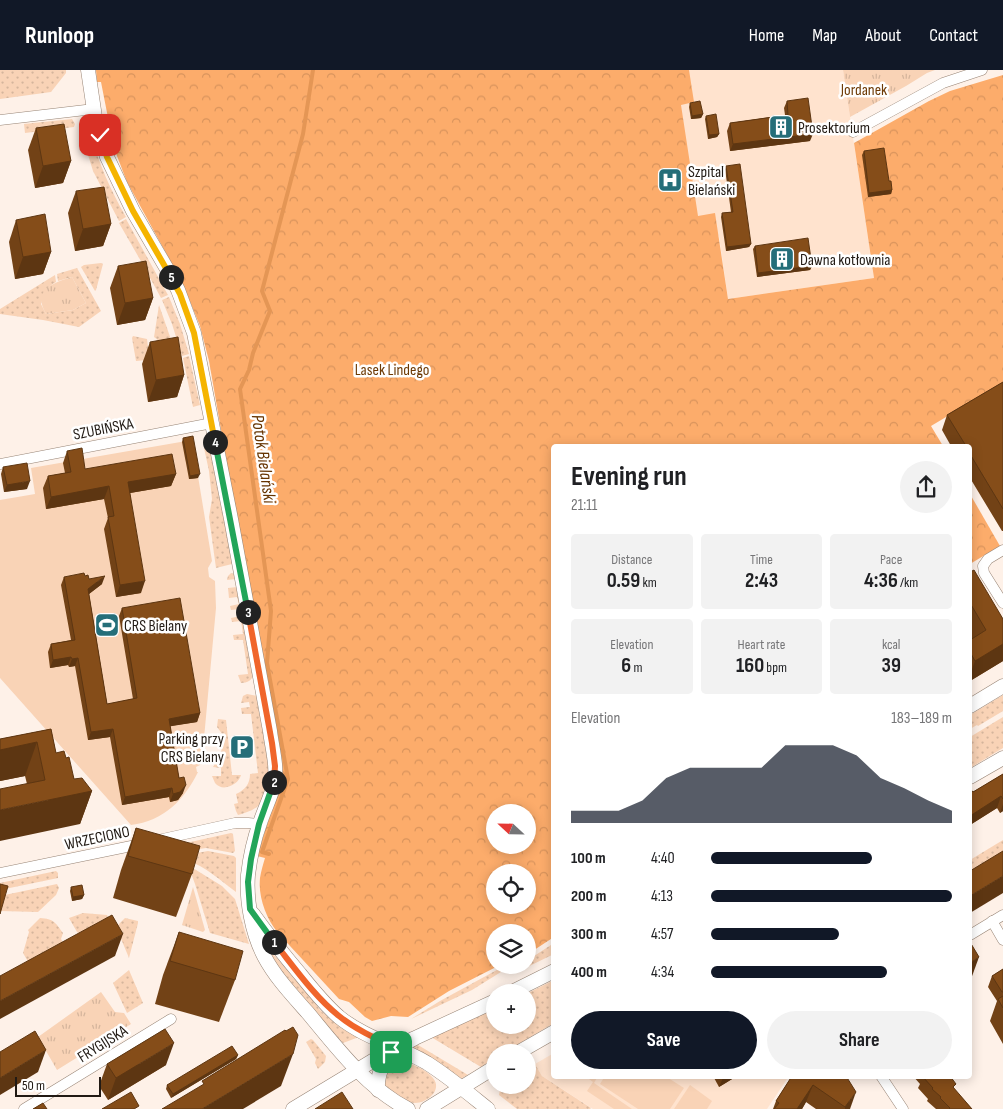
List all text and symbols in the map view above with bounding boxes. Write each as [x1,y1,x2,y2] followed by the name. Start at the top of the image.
[25,21,94,50] text: Runloop
[749,25,784,46] text: Home
[812,25,837,46] text: Map
[865,25,901,46] text: About
[929,25,978,46] text: Contact
[840,81,887,100] park label: Jordanek
[79,114,121,156] pin
[768,114,794,140] building icon: Prosektorium
[798,119,870,138] place label: Prosektorium
[86,121,114,149] icon: check
[688,163,735,200] place label: Szpital Bielański
[657,167,683,193] hospital icon: Szpital Bielański
[769,246,795,272] building icon: Dawna kotłownia
[800,251,891,270] place label: Dawna kotłownia
[158,264,184,290] pin: 5
[168,269,175,286] text: 5
[355,361,429,380] park label: Lasek Lindego
[247,413,280,506] water label: Potok Bielański
[72,414,135,445] street label: SZUBIŃSKA
[202,430,228,454] pin: 4
[212,434,219,451] text: 4
[571,460,687,493] text: Evening run
[900,461,952,513] button: share
[571,496,597,515] text: 21:11
[611,551,652,568] text: Distance
[750,551,773,568] text: Time
[880,551,902,568] text: Pace
[607,568,640,593] text: 0.59
[745,568,778,593] text: 2:43
[864,568,898,593] text: 4:36
[640,574,657,591] text: km
[898,574,918,591] text: /km
[236,600,260,624] pin: 3
[245,604,252,621] text: 3
[94,612,120,638] sports icon: CRS Bielany
[124,617,187,636] place label: CRS Bielany
[610,636,653,653] text: Elevation
[738,636,785,653] text: Heart rate
[882,636,900,653] text: kcal
[621,653,631,678] text: 6
[736,653,764,678] text: 160
[881,653,901,678] text: 39
[631,659,642,676] text: m
[764,659,787,676] text: bpm
[571,709,620,728] text: Elevation
[891,709,952,728] text: 183–189 m
[159,730,224,767] place label: Parking przy CRS Bielany
[229,734,255,760] parking icon: Parking przy CRS Bielany
[262,770,286,794] pin: 2
[271,774,278,791] text: 2
[486,804,536,854] north arrow
[486,804,536,1094] map controls
[63,822,132,855] street label: WRZECIONO
[571,849,606,868] text: 100 m
[651,849,675,868] text: 4:40
[486,864,536,914] button: locate
[571,887,606,906] text: 200 m
[651,887,673,906] text: 4:13
[486,924,536,974] button: layers
[571,925,607,944] text: 300 m
[651,925,673,944] text: 4:57
[262,930,286,954] pin: 1
[272,934,277,951] text: 1
[571,963,607,982] text: 400 m
[651,963,674,982] text: 4:34
[486,984,536,1034] button: +
[571,1011,757,1069] button: Save
[767,1011,952,1069] button: Share
[74,1021,131,1067] street label: FRYGIJSKA
[370,1031,412,1073] pin
[377,1038,405,1066] icon: arrive
[486,1044,536,1094] button: −
[15,1074,101,1097] scale bar
[22,1077,45,1094] text: 50 m

